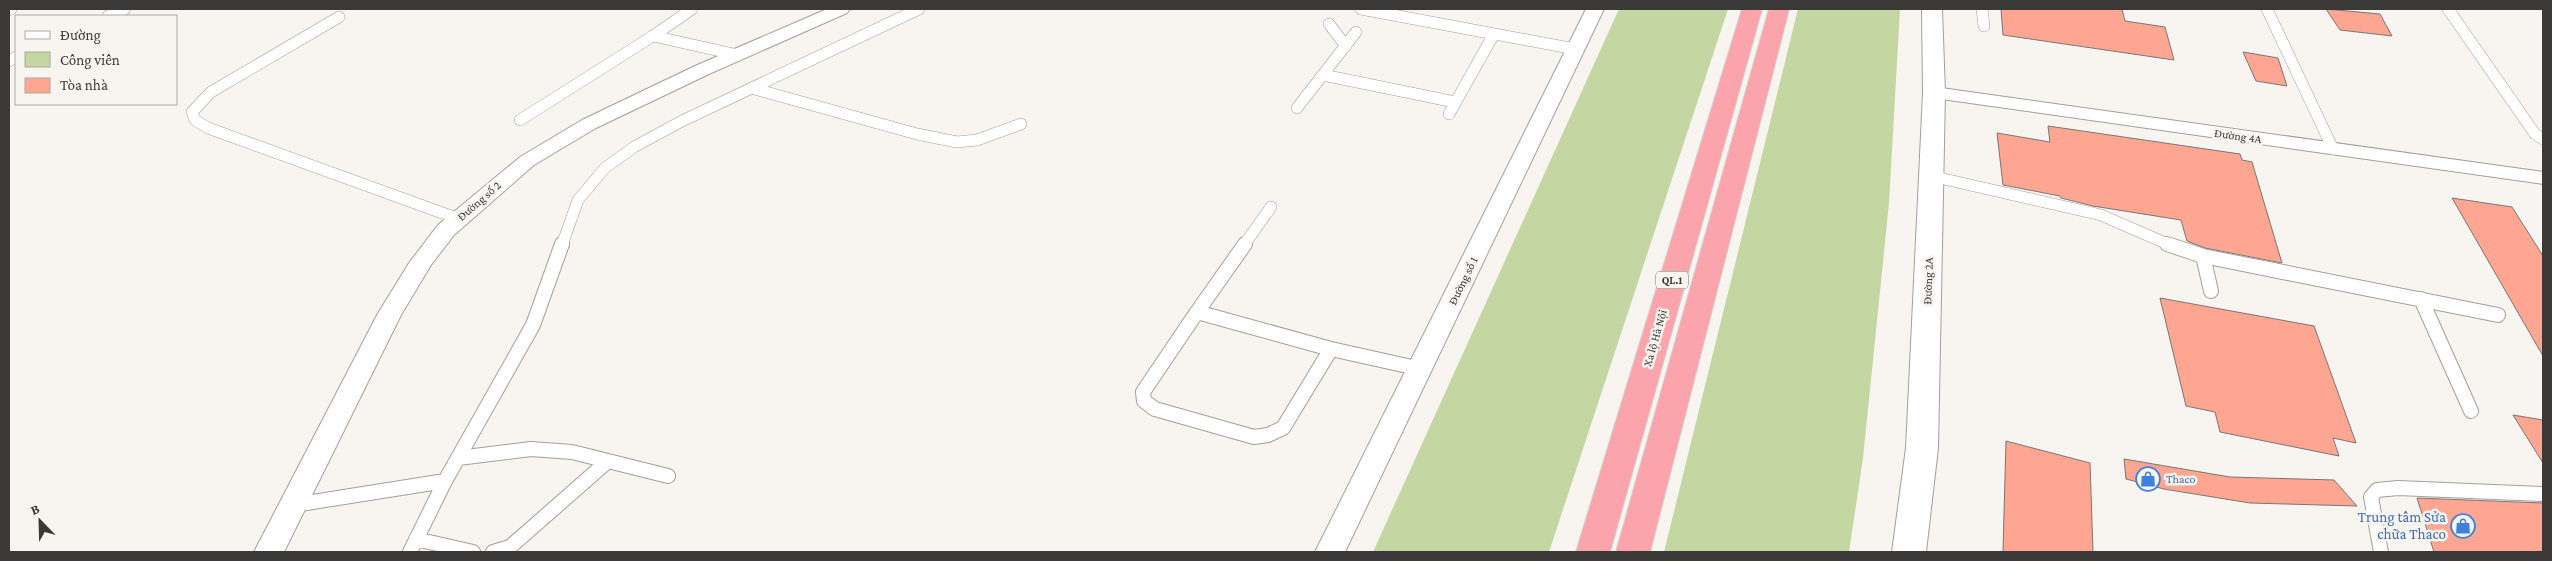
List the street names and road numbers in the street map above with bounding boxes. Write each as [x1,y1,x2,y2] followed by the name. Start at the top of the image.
[2213,126,2263,146] street label: Đường 4A
[454,178,504,224] street label: Đường số 2
[1445,255,1481,307] street label: Đường số 1
[1920,257,1936,305] street label: Đường 2A
[1656,272,1688,288] road number: QL.1
[1640,308,1670,368] street label: Xa lộ Hà Nội

